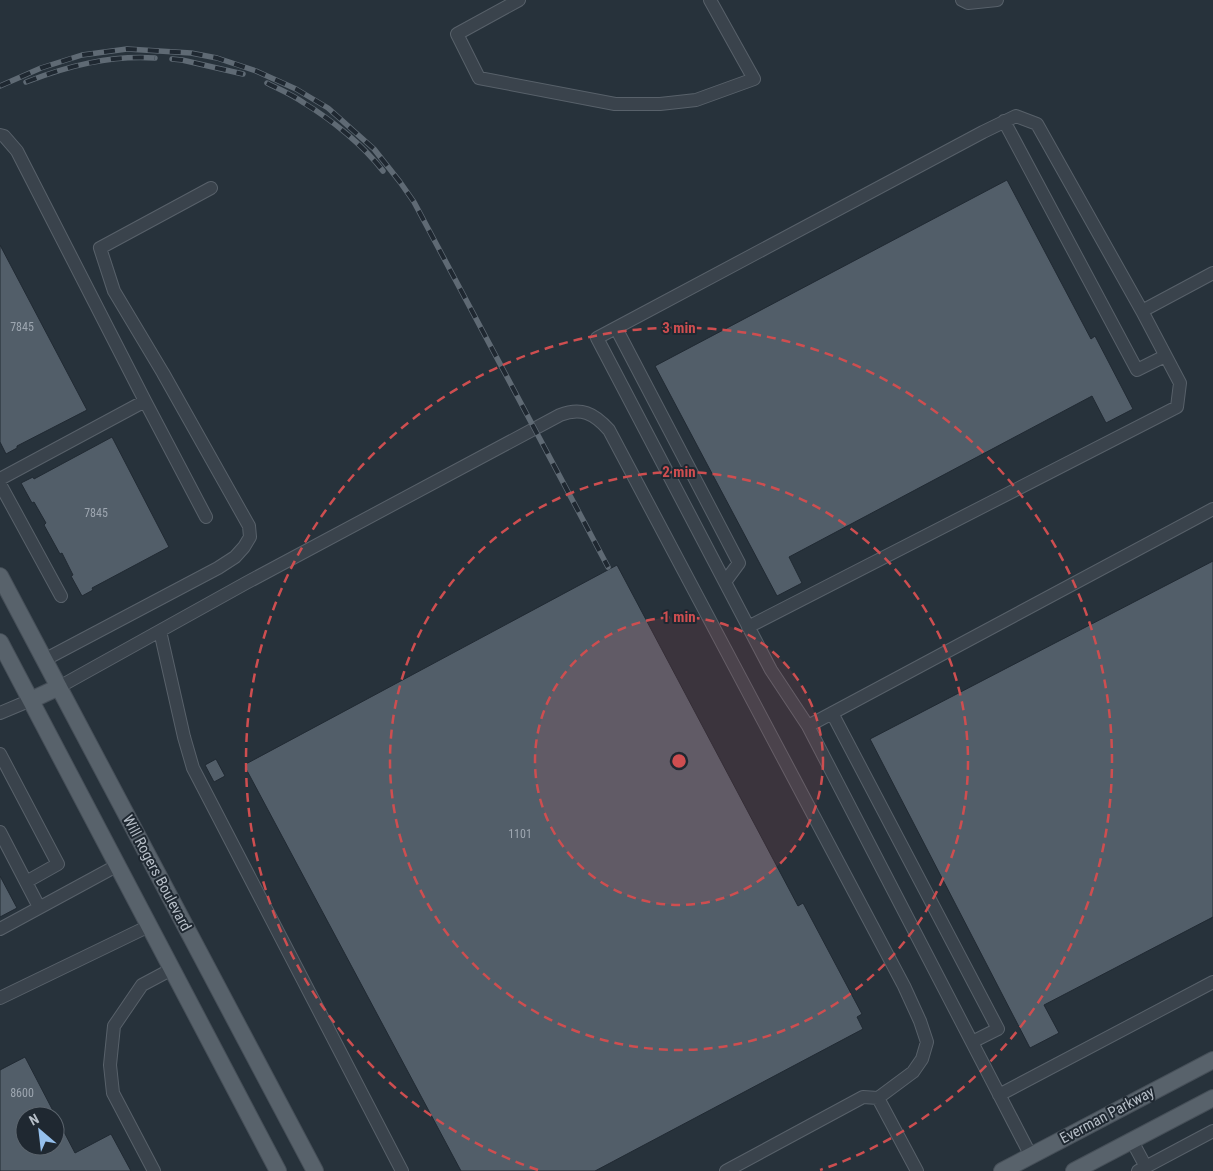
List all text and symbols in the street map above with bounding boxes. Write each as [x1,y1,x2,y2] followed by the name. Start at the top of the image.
[662,319,696,337] text: 3 min
[10,320,34,334] house number: 7845
[662,463,696,481] text: 2 min
[84,506,108,520] house number: 7845
[662,608,696,626] text: 1 min
[670,752,688,770] centre of rings
[119,812,195,934] street label: Will Rogers Boulevard
[508,827,532,841] house number: 1101
[1057,1083,1157,1147] street label: Everman Parkway
[10,1086,34,1100] house number: 8600
[15,1106,65,1156] north arrow
[26,1110,41,1129] text: N

